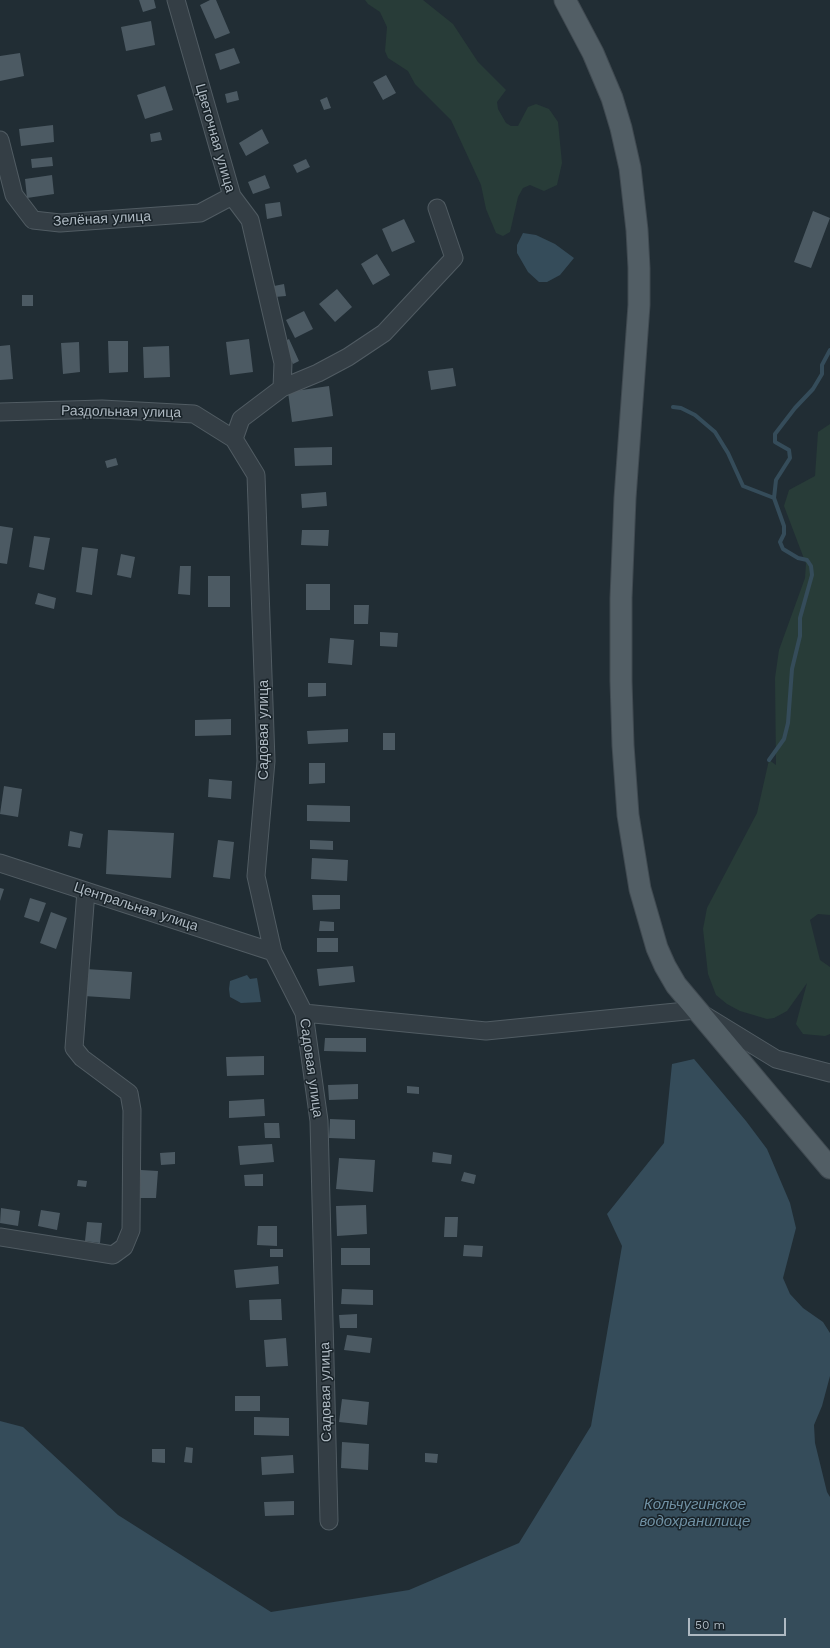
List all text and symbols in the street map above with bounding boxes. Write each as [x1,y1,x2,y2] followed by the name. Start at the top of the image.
[191,82,239,194] street label: Цветочная улица
[53,208,151,230] street label: Зелёная улица
[61,403,181,421] street label: Раздольная улица
[256,680,272,780] street label: Садовая улица
[72,879,200,935] street label: Центральная улица
[296,1017,326,1119] street label: Садовая улица
[317,1342,335,1442] street label: Садовая улица
[640,1496,750,1531] water label: Кольчугинское водохранилище
[690,1610,788,1636] scale bar
[695,1618,725,1632] text: 50 m

